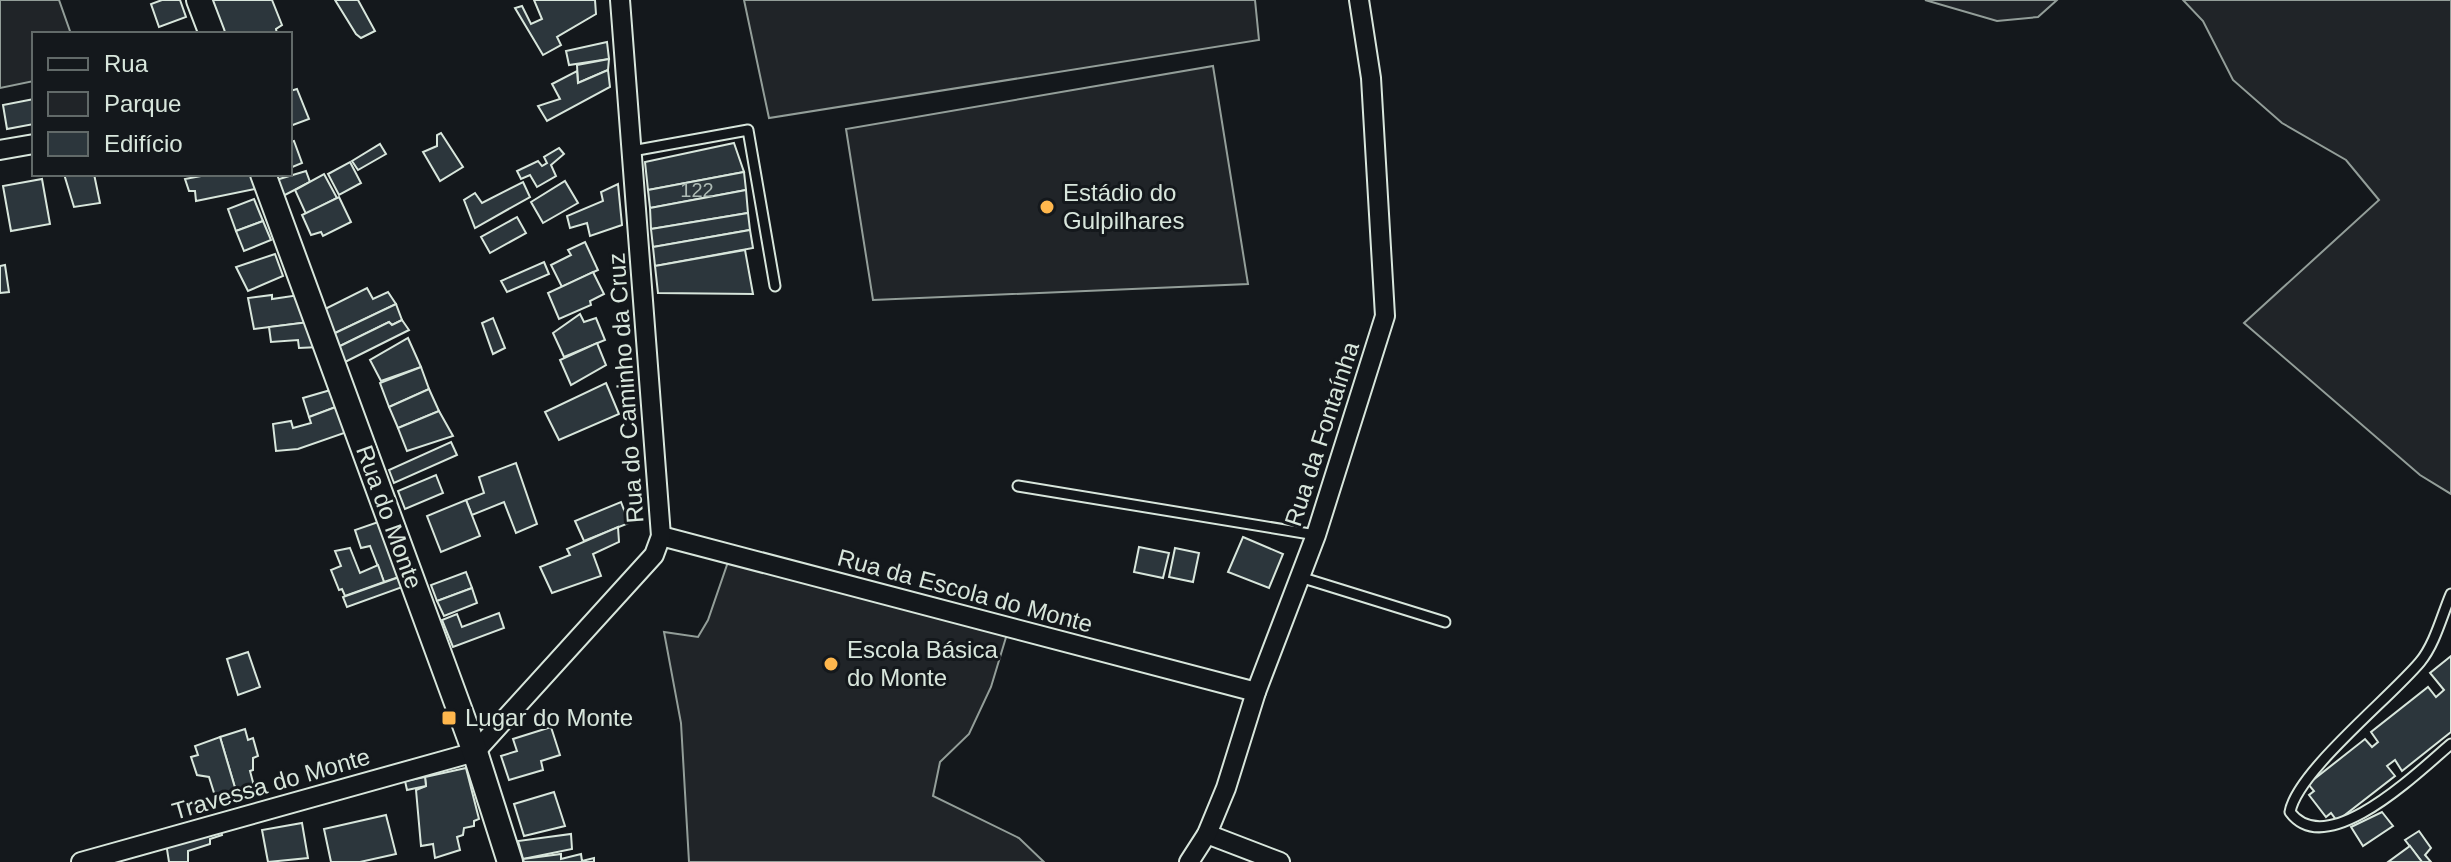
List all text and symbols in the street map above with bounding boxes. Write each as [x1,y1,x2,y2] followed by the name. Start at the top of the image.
[32,32,292,176] legend
[104,50,149,77] text: Rua
[104,90,181,117] text: Parque
[104,130,183,157] text: Edifício
[680,179,714,201] house number: 122
[1063,179,1184,234] place label: Estádio do Gulpilhares
[1038,198,1056,216] marker: Estádio do Gulpilhares
[603,252,648,524] street label: Rua do Caminho da Cruz
[1279,338,1364,529] street label: Rua da Fontaínha
[351,441,428,592] street label: Rua do Monte
[835,543,1096,638] street label: Rua da Escola do Monte
[847,636,998,691] place label: Escola Básica do Monte
[822,655,840,673] marker: Escola Básica do Monte
[465,704,633,731] place label: Lugar do Monte
[440,709,458,727] marker: Lugar do Monte
[169,742,373,825] street label: Travessa do Monte

